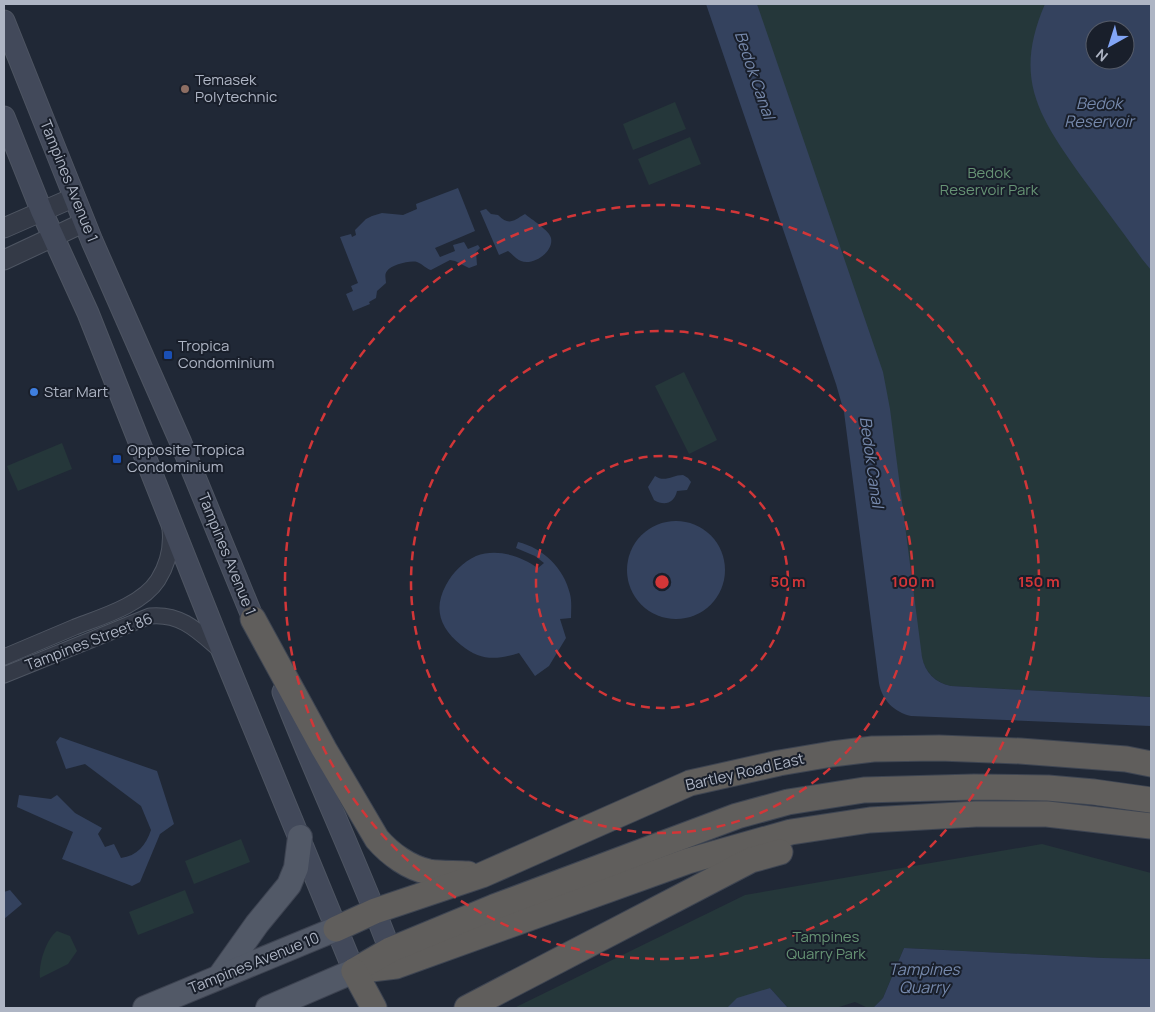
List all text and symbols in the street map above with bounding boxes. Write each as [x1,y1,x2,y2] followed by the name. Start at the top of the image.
[1085,20,1135,70] north arrow
[730,28,781,124] water label: Bedok Canal
[1092,45,1111,66] text: N
[195,69,277,107] place label: Temasek Polytechnic
[179,83,191,95] marker: Temasek Polytechnic
[1064,92,1136,132] water label: Bedok Reservoir
[35,117,104,245] street label: Tampines Avenue 1
[940,162,1039,200] park label: Bedok Reservoir Park
[178,335,275,373] place label: Tropica Condominium
[162,349,174,361] marker: Tropica Condominium
[44,381,108,402] place label: Star Mart
[28,386,40,398] marker: Star Mart
[855,415,890,511] water label: Bedok Canal
[127,439,245,477] place label: Opposite Tropica Condominium
[111,453,123,465] marker: Opposite Tropica Condominium
[193,490,262,618] street label: Tampines Avenue 1
[770,571,806,592] text: 50 m
[892,571,934,592] text: 100 m
[1018,571,1060,592] text: 150 m
[653,573,671,591] centre of rings
[22,608,156,676] street label: Tampines Street 86
[683,748,806,795] street label: Bartley Road East
[786,926,866,964] park label: Tampines Quarry Park
[185,927,322,998] street label: Tampines Avenue 10
[888,958,961,998] water label: Tampines Quarry

